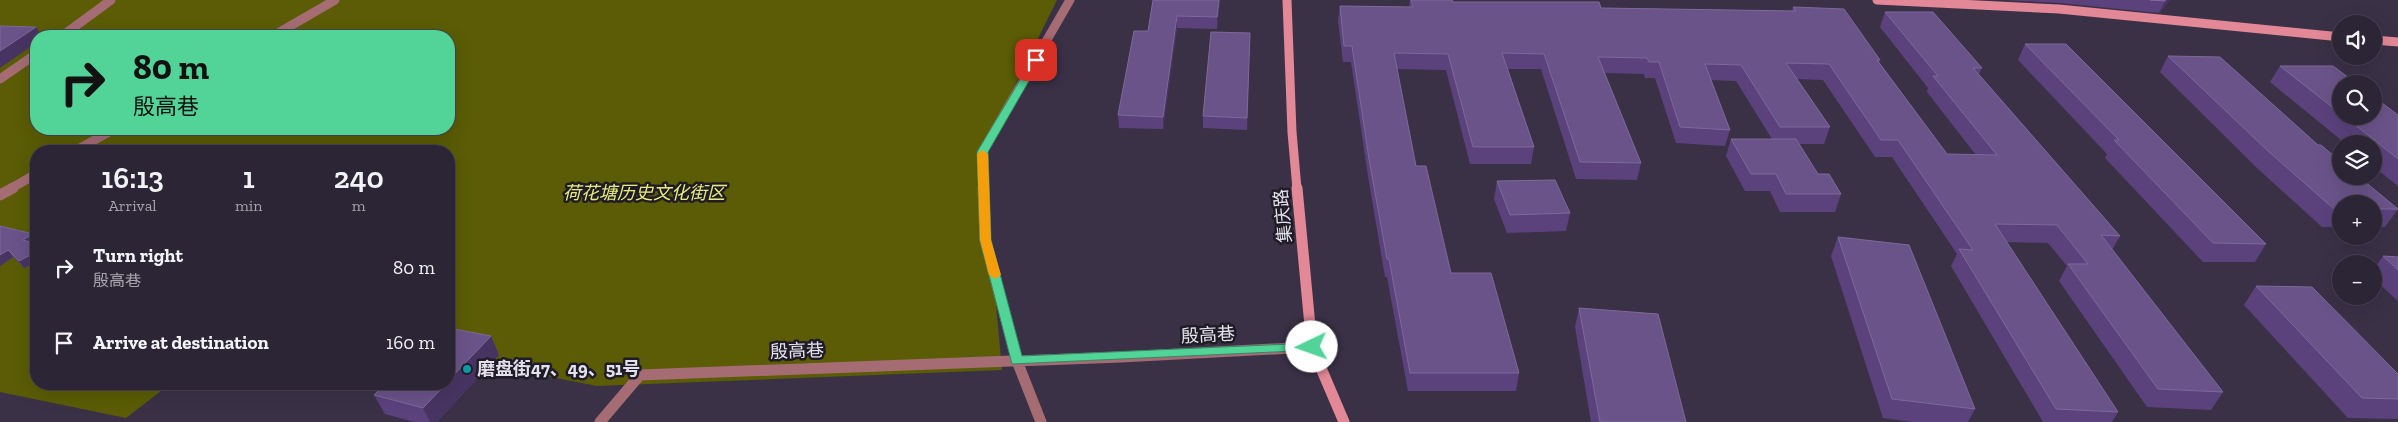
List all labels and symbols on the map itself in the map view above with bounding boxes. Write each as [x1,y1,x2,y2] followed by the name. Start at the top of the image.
[1015,39,1057,81] pin
[563,182,728,204] park label: 荷花塘历史文化街区
[1270,188,1296,244] street label: 集庆路
[1285,320,1337,372] position arrow
[1180,323,1236,347] street label: 殷高巷
[770,339,824,363] street label: 殷高巷
[477,358,640,380] place label: 磨盘街47、49、51号
[461,363,473,375] marker: 磨盘街47、49、51号

